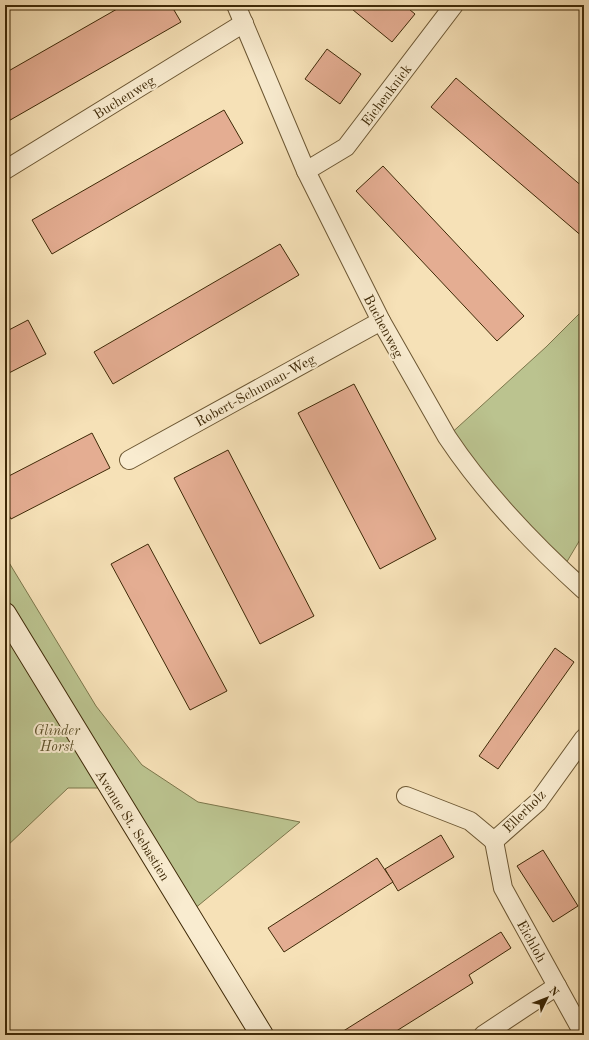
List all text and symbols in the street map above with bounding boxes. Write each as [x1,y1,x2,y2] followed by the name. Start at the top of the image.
[359,62,414,129] street label: Eichenknick
[92,73,158,122] street label: Buchenweg
[361,293,406,361] street label: Buchenweg
[193,352,318,430] street label: Robert-Schuman-Weg
[34,724,81,754] park label: Glinder Horst
[92,768,172,884] street label: Avenue St. Sebastien
[501,788,549,836] street label: Ellerholz
[514,918,548,965] street label: Eichloh
[527,978,567,1018] north arrow
[546,985,561,999] text: N

